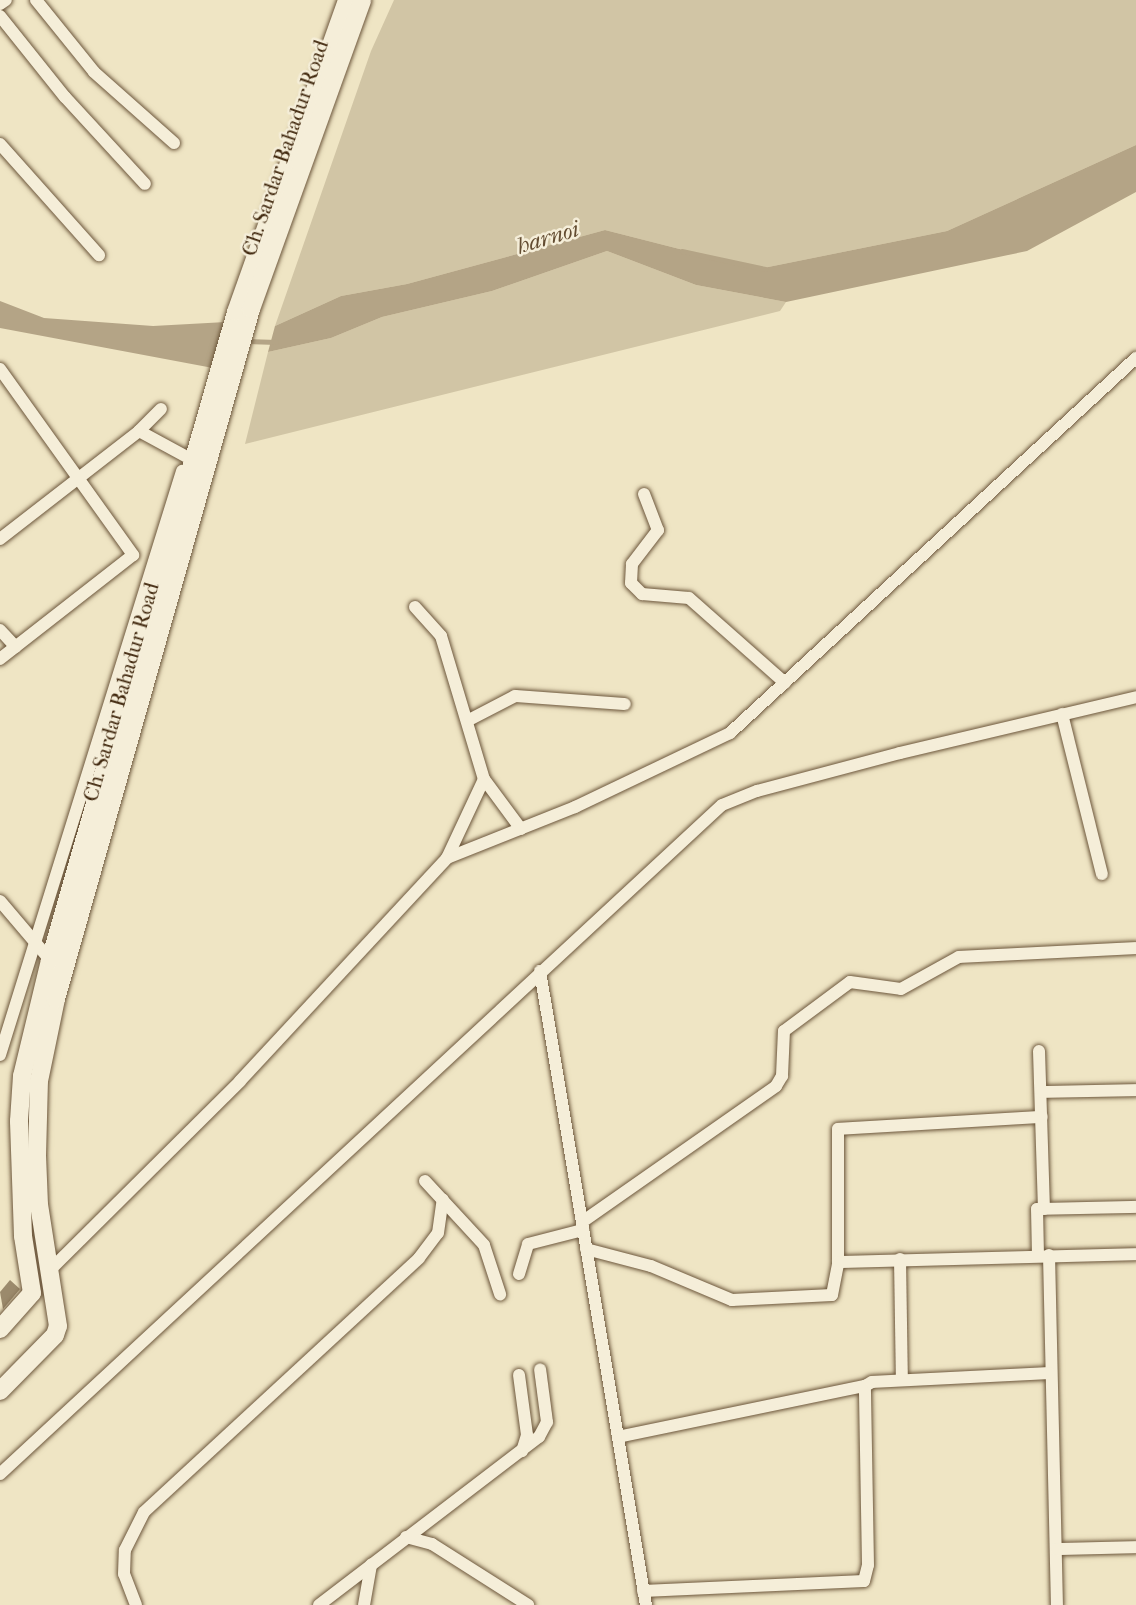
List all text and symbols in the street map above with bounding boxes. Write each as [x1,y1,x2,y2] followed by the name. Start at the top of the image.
[236,37,334,259] street label: Ch. Sardar Bahadur Road
[514,216,582,260] water label: harnoi
[78,580,164,804] street label: Ch. Sardar Bahadur Road

